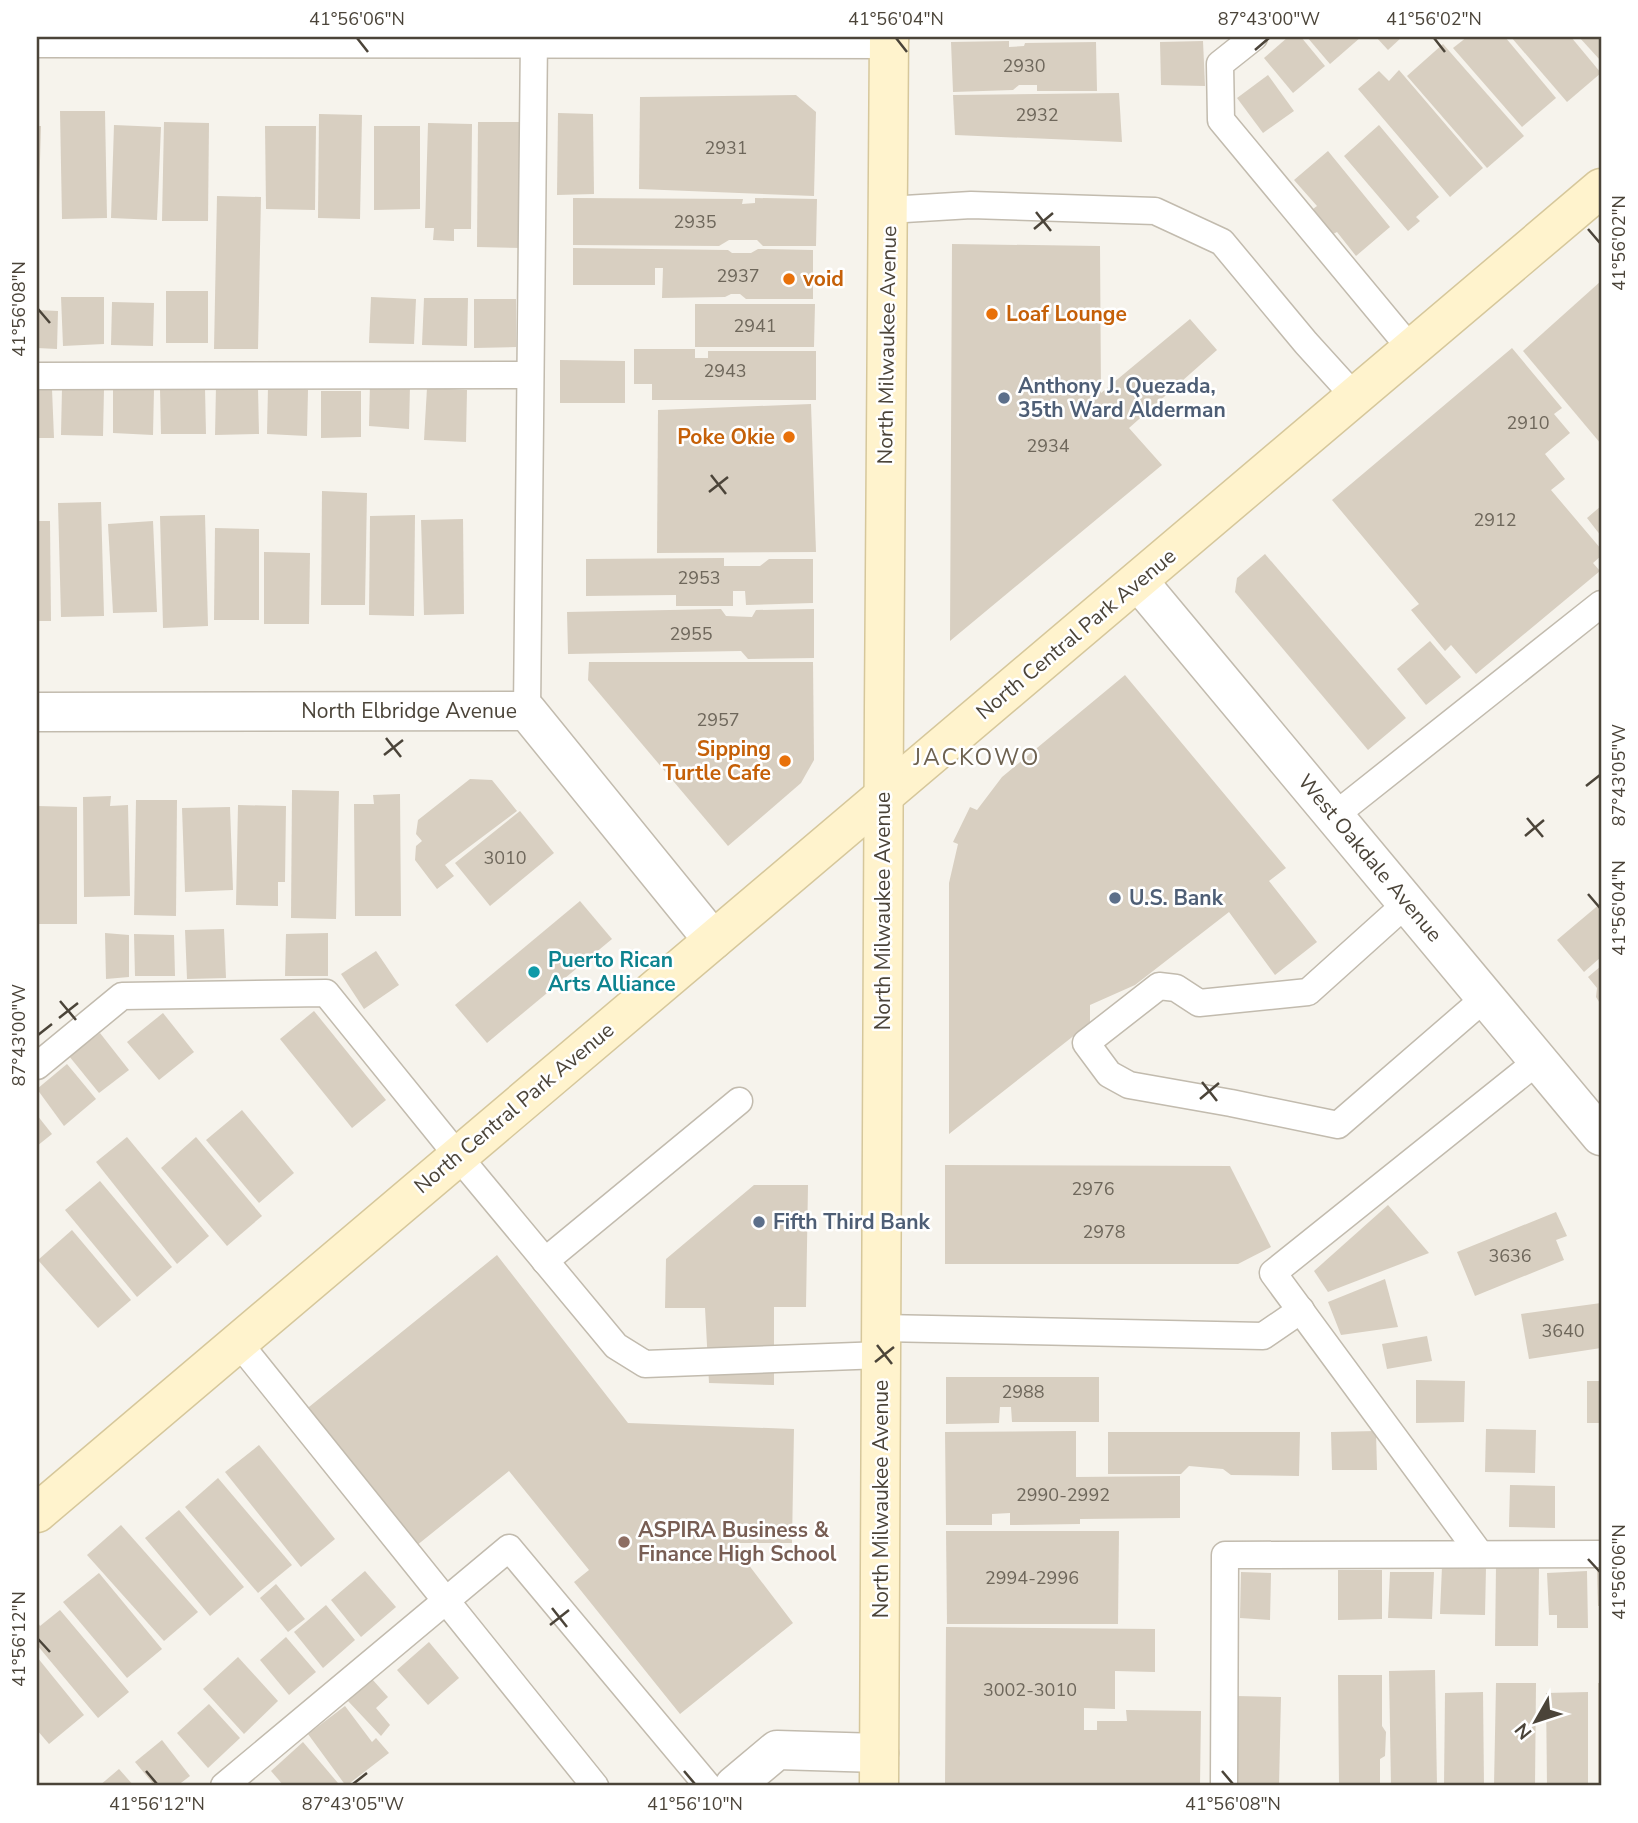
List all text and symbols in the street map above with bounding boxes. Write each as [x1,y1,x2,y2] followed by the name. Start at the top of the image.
[309,7,405,31] text: 41°56'06"N
[848,7,944,31] text: 41°56'04"N
[1218,7,1320,31] text: 87°43'00"W
[1386,7,1482,31] text: 41°56'02"N
[1002,54,1046,78] house number: 2930
[1015,103,1059,127] house number: 2932
[704,136,748,160] house number: 2931
[1607,195,1631,291] text: 41°56'02"N
[673,210,717,234] house number: 2935
[871,225,903,465] street label: North Milwaukee Avenue
[7,261,31,357] text: 41°56'08"N
[716,264,760,288] house number: 2937
[802,265,844,293] place label: void
[781,271,797,287] marker: void
[1006,300,1127,328] place label: Loaf Lounge
[984,306,1000,322] marker: Loaf Lounge
[733,314,777,338] house number: 2941
[703,359,747,383] house number: 2943
[1018,372,1226,424] place label: Anthony J. Quezada, 35th Ward Alderman
[996,390,1012,406] marker: Anthony J. Quezada, 35th Ward Alderman
[1506,411,1550,435] house number: 2910
[677,423,775,451] place label: Poke Okie
[781,429,797,445] marker: Poke Okie
[1026,434,1070,458] house number: 2934
[1473,508,1517,532] house number: 2912
[970,542,1182,726] street label: North Central Park Avenue
[677,566,721,590] house number: 2953
[669,622,713,646] house number: 2955
[301,697,517,725] street label: North Elbridge Avenue
[696,708,740,732] house number: 2957
[1607,724,1631,826] text: 87°43'05"W
[663,735,771,787] place label: Sipping Turtle Cafe
[913,742,1040,773] district label: JACKOWO
[777,753,793,769] marker: Sipping Turtle Cafe
[1292,768,1448,948] street label: West Oakdale Avenue
[869,792,897,1030] street label: North Milwaukee Avenue
[483,846,527,870] house number: 3010
[1607,860,1631,956] text: 41°56'04"N
[1129,884,1224,912] place label: U.S. Bank
[1107,890,1123,906] marker: U.S. Bank
[548,946,676,998] place label: Puerto Rican Arts Alliance
[526,964,542,980] marker: Puerto Rican Arts Alliance
[7,984,31,1086] text: 87°43'00"W
[408,1016,620,1200] street label: North Central Park Avenue
[1071,1177,1115,1201] house number: 2976
[773,1208,930,1236] place label: Fifth Third Bank
[751,1214,767,1230] marker: Fifth Third Bank
[1082,1220,1126,1244] house number: 2978
[1488,1244,1532,1268] house number: 3636
[1541,1319,1585,1343] house number: 3640
[867,1380,895,1618] street label: North Milwaukee Avenue
[1001,1380,1045,1404] house number: 2988
[1016,1483,1110,1507] house number: 2990-2992
[638,1516,837,1568] place label: ASPIRA Business & Finance High School
[1607,1524,1631,1620] text: 41°56'06"N
[616,1534,632,1550] marker: ASPIRA Business & Finance High School
[985,1566,1079,1590] house number: 2994-2996
[7,1591,31,1687] text: 41°56'12"N
[983,1678,1077,1702] house number: 3002-3010
[1502,1686,1572,1756] north arrow
[1509,1717,1538,1745] text: N
[109,1792,205,1816] text: 41°56'12"N
[302,1792,404,1816] text: 87°43'05"W
[647,1792,743,1816] text: 41°56'10"N
[1185,1792,1281,1816] text: 41°56'08"N

